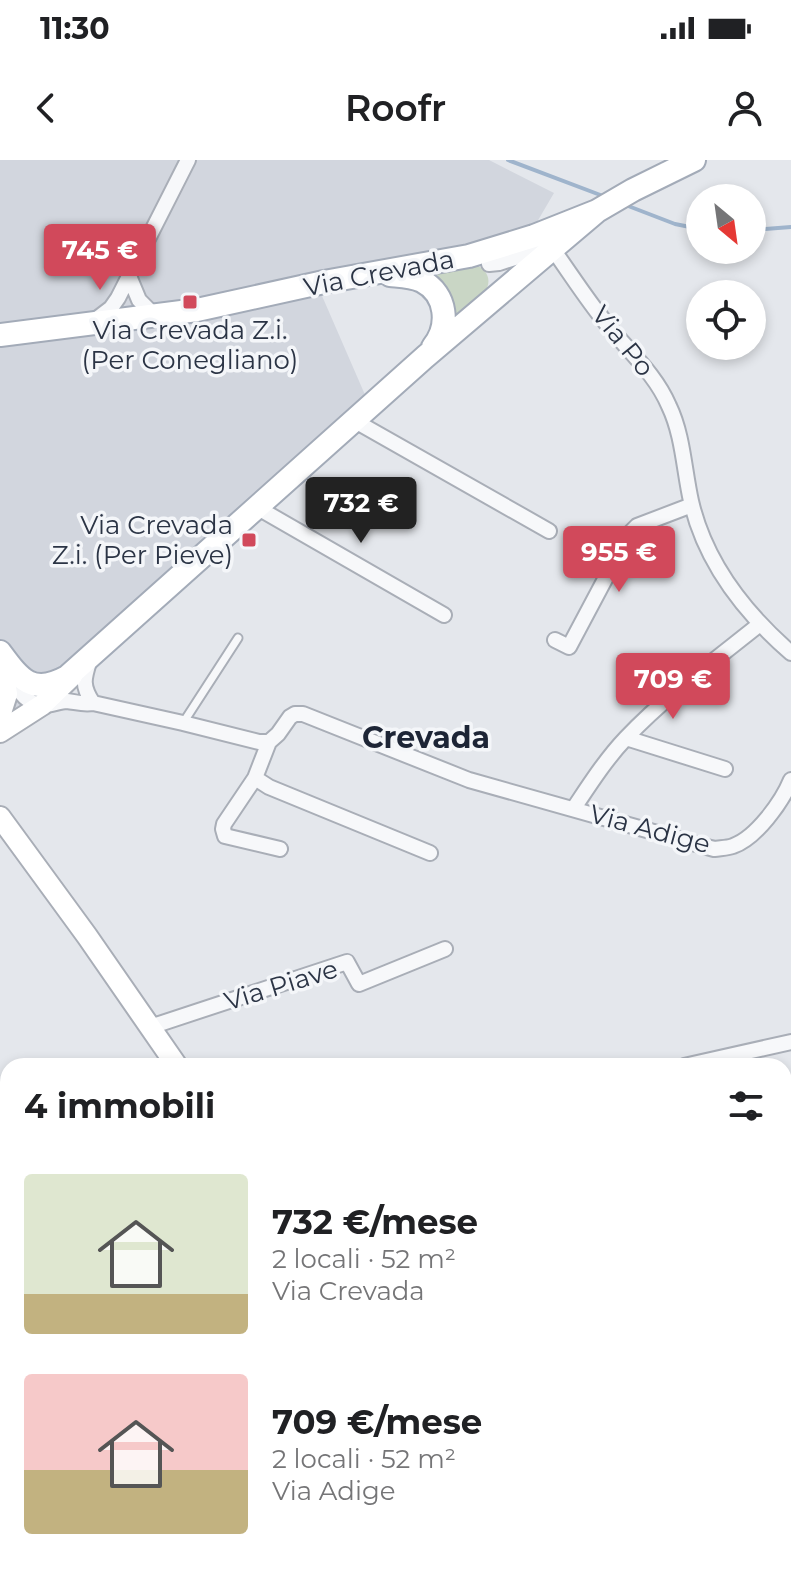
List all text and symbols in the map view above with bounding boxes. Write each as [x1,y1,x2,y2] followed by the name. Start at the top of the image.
[40,10,110,47] text: 11:30
[24,86,68,130] icon: back
[345,86,446,130] text: Roofr
[723,86,767,130] icon: person
[686,184,766,264] north arrow
[686,184,766,360] map controls
[44,224,156,292] pin: 745 €
[62,234,138,266] text: 745 €
[301,243,457,303] street label: Via Crevada
[686,280,766,360] button: locate
[181,293,199,311] marker: Via Crevada Z.i. (Per Conegliano)
[585,299,661,383] street label: Via Po
[82,314,298,376] place label: Via Crevada Z.i. (Per Conegliano)
[305,477,417,545] pin: 732 €
[324,487,399,519] text: 732 €
[52,509,233,571] place label: Via Crevada Z.i. (Per Pieve)
[563,526,675,594] pin: 955 €
[240,531,258,549] marker: Via Crevada Z.i. (Per Pieve)
[581,536,657,568] text: 955 €
[617,653,729,721] pin: 709 €
[634,663,712,695] text: 709 €
[362,719,490,756] district label: Crevada
[586,798,714,860] street label: Via Adige
[220,953,342,1017] street label: Via Piave
[724,1084,768,1128] icon: filters
[24,1085,215,1127] text: 4 immobili
[272,1201,478,1243] text: 732 €/mese
[88,1206,184,1302] icon: home
[272,1243,456,1275] text: 2 locali · 52 m²
[272,1275,425,1307] text: Via Crevada
[272,1401,482,1443] text: 709 €/mese
[88,1406,184,1502] icon: home
[272,1443,456,1475] text: 2 locali · 52 m²
[272,1475,395,1507] text: Via Adige

